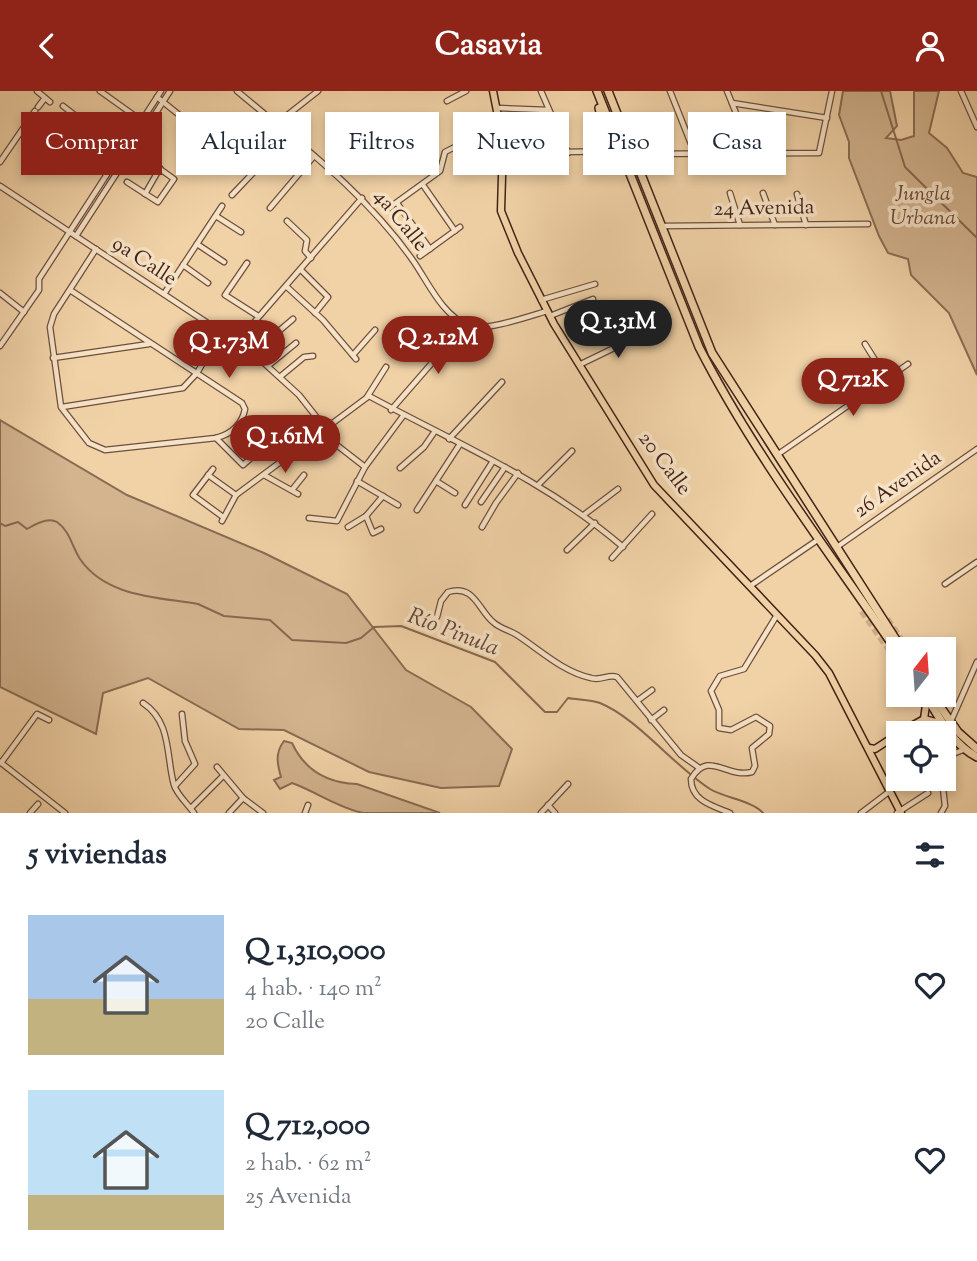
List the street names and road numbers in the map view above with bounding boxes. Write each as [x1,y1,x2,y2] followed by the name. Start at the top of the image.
[366,183,434,259] street label: 4a Calle
[713,193,815,225] street label: 24 Avenida
[106,230,182,294] street label: 9a Calle
[630,426,698,502] street label: 20 Calle
[848,444,948,526] street label: 26 Avenida

